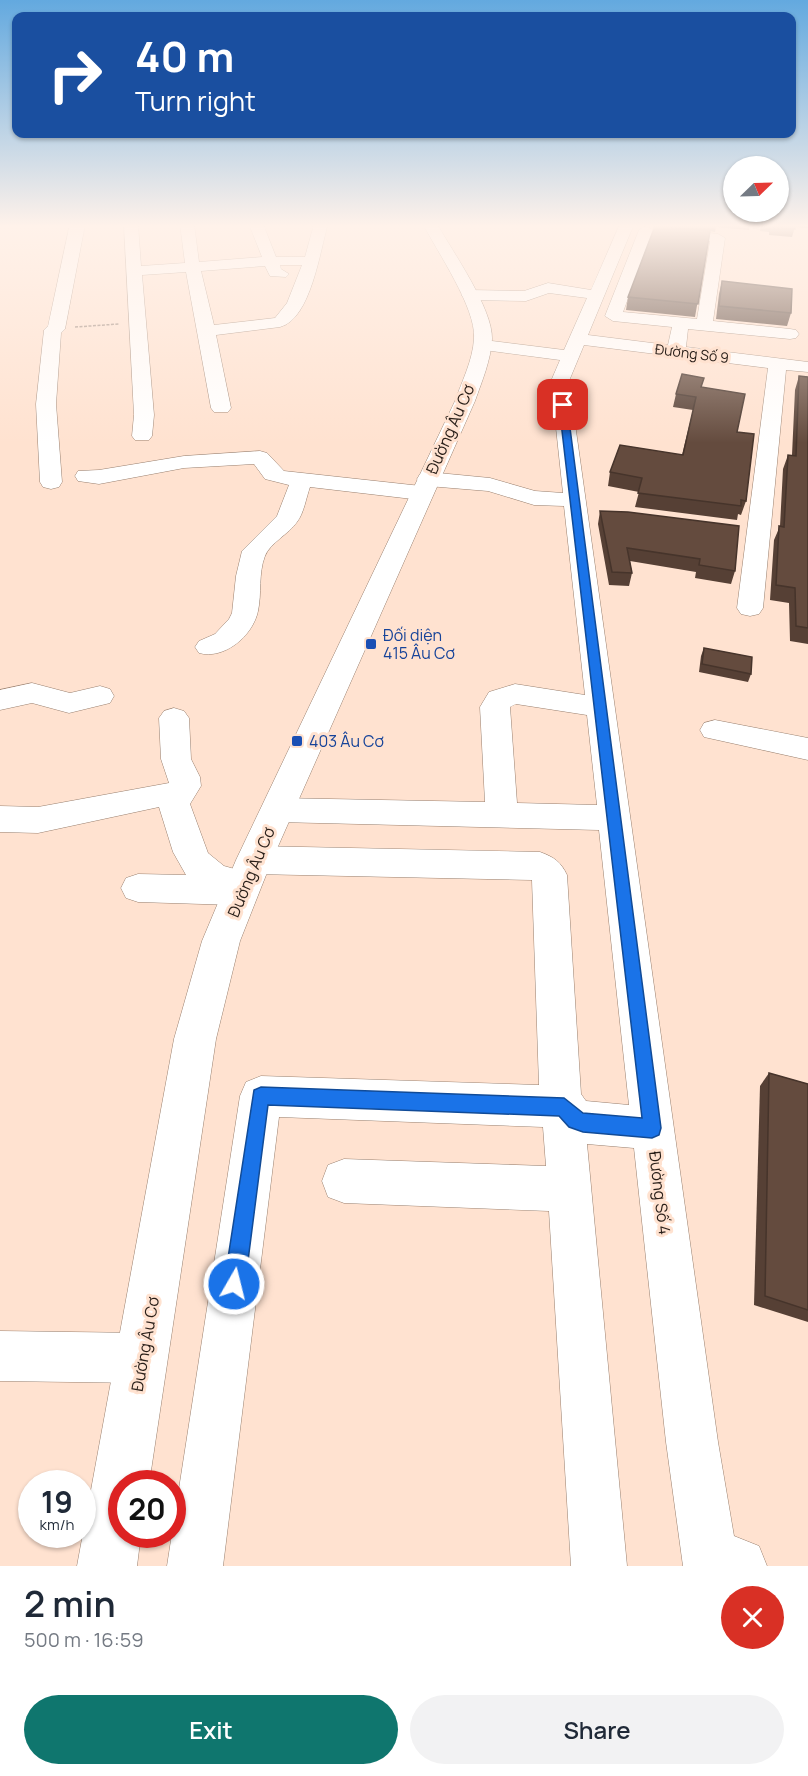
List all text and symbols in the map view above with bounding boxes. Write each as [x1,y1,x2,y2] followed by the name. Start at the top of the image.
[135,27,234,85] text: 40 m
[36,36,114,114] icon: right
[135,82,256,119] text: Turn right
[723,156,789,222] north arrow
[723,156,789,222] map controls
[654,339,730,367] street label: Đường Số 9
[537,379,588,430] pin
[420,381,480,477] street label: Đường Âu Cơ
[546,388,579,421] icon: arrive
[383,624,455,664] place label: Đối diện 415 Âu Cơ
[364,637,378,651] marker: Đối diện 415 Âu Cơ
[309,730,384,752] place label: 403 Âu Cơ
[290,734,304,748] marker: 403 Âu Cơ
[222,824,280,920] street label: Đường Âu Cơ
[644,1150,676,1236] street label: Đường Số 4
[202,1252,266,1316] position arrow
[126,1295,164,1393] street label: Đường Âu Cơ
[108,1470,186,1548] speed limit sign: 20
[41,1481,73,1522] text: 19
[40,1514,74,1535] text: km/h
[24,1579,116,1628] text: 2 min
[721,1586,784,1649] button: close
[24,1626,144,1653] text: 500 m · 16:59
[24,1695,398,1764] button: Exit
[410,1695,784,1764] button: Share

